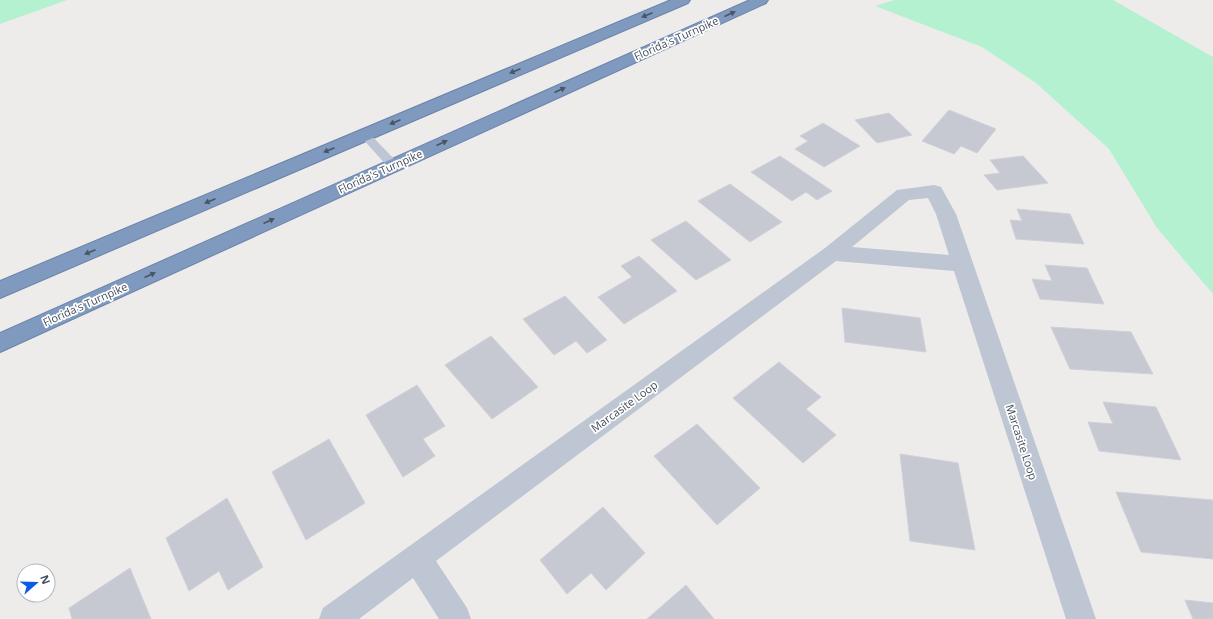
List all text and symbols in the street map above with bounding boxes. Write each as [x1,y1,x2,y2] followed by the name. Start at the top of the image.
[724,11,736,17] one-way arrow
[631,13,721,63] street label: Florida's Turnpike
[641,13,653,19] one-way arrow
[508,69,520,75] one-way arrow
[555,87,566,93] one-way arrow
[389,120,401,126] one-way arrow
[436,140,447,146] one-way arrow
[335,146,425,196] street label: Florida's Turnpike
[323,148,335,154] one-way arrow
[204,198,215,204] one-way arrow
[263,218,274,224] one-way arrow
[84,249,95,255] one-way arrow
[145,272,156,278] one-way arrow
[40,279,130,329] street label: Florida's Turnpike
[588,377,660,435] street label: Marcasite Loop
[1003,402,1041,482] street label: Marcasite Loop
[16,563,56,603] north arrow
[37,573,54,586] text: N

